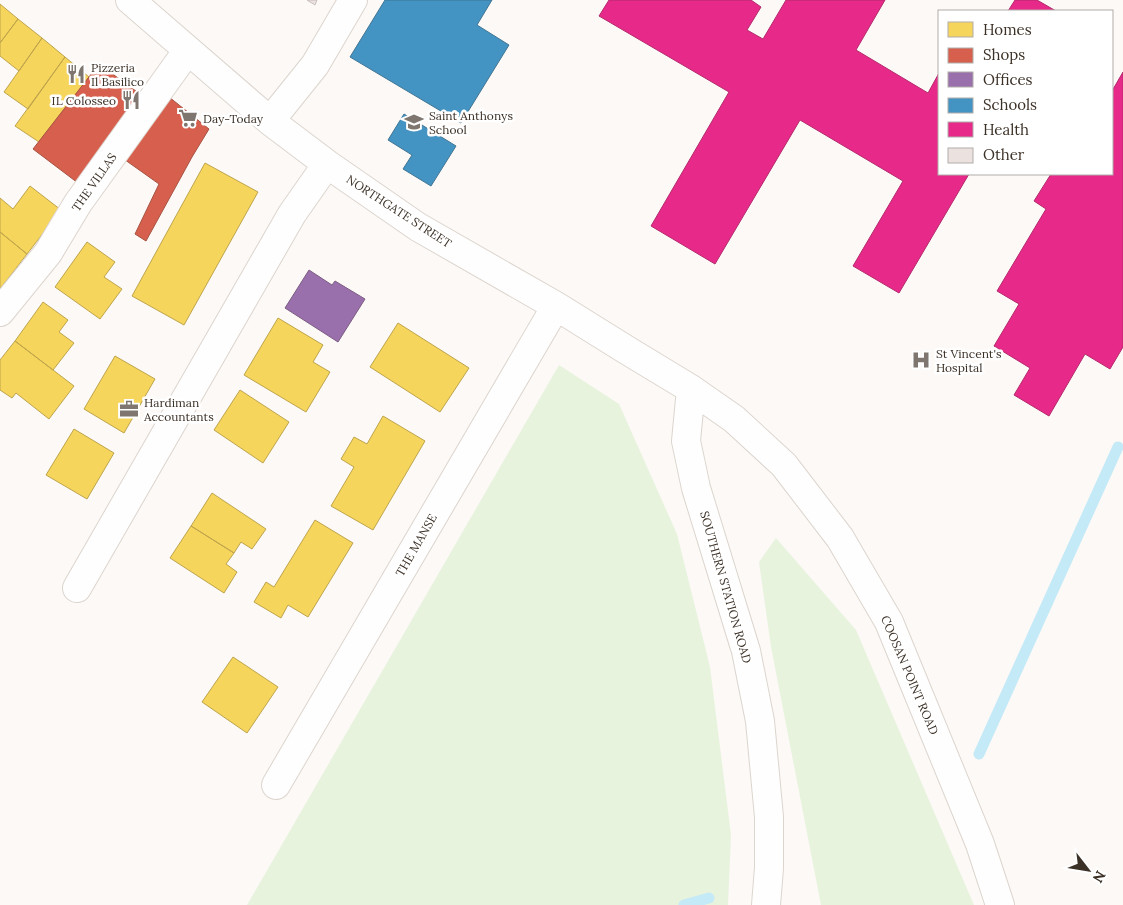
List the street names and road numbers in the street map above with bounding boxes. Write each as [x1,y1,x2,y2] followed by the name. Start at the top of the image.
[68,150,120,214] street label: THE VILLAS
[344,171,455,251] street label: NORTHGATE STREET
[697,509,755,665] street label: SOUTHERN STATION ROAD
[392,511,440,579] street label: THE MANSE
[878,613,942,737] street label: COOSAN POINT ROAD

